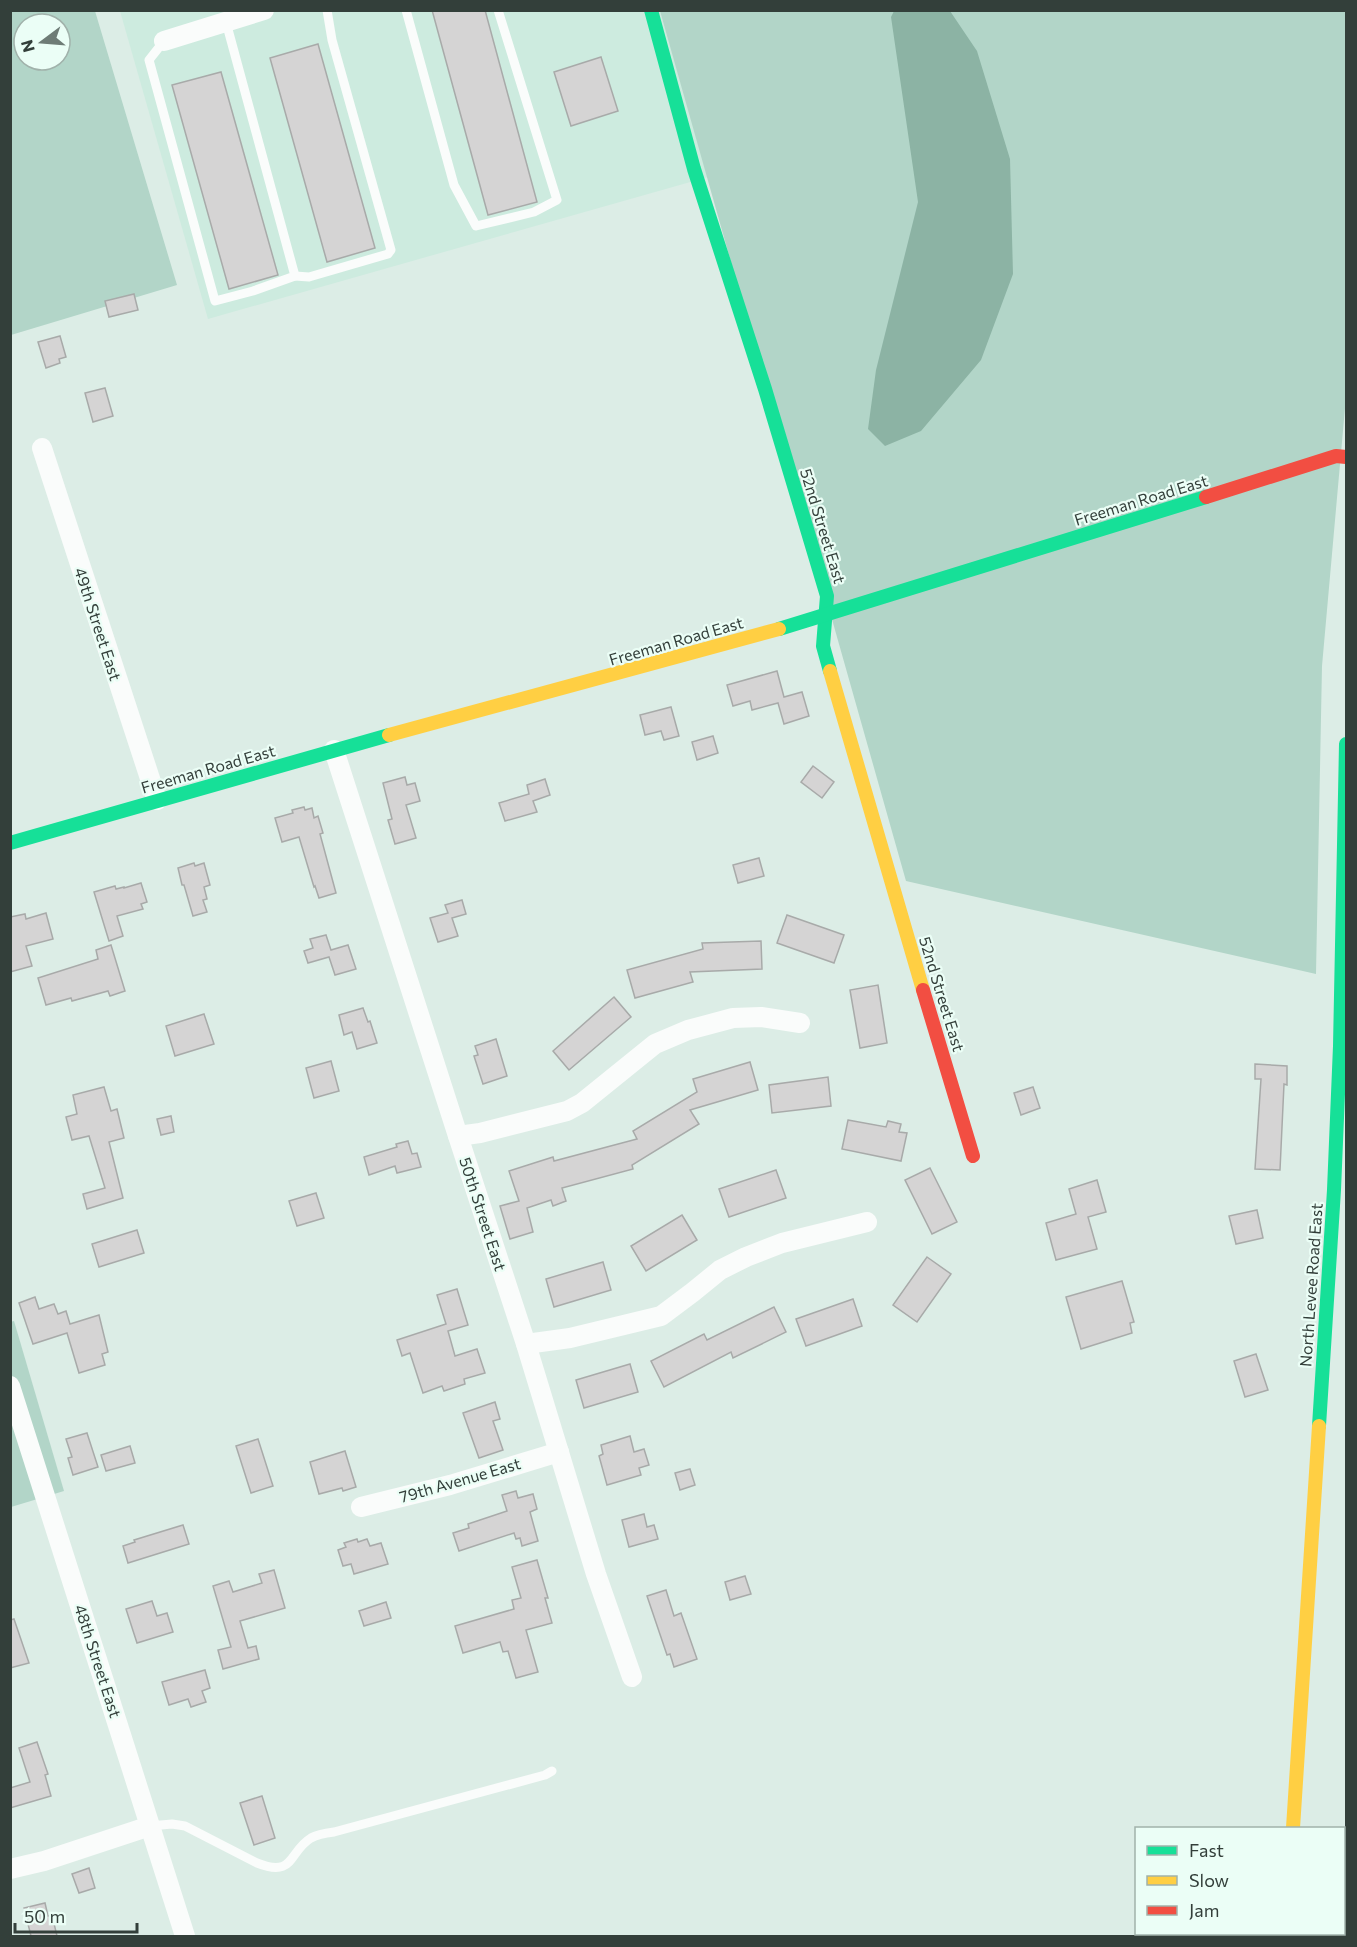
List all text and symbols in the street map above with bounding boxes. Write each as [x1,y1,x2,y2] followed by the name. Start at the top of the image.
[12,12,72,72] north arrow
[16,38,38,55] text: N
[797,466,850,586] street label: 52nd Street East
[1072,470,1210,529] street label: Freeman Road East
[71,565,126,683] street label: 49th Street East
[607,612,746,669] street label: Freeman Road East
[139,740,278,797] street label: Freeman Road East
[916,934,969,1054] street label: 52nd Street East
[456,1155,511,1273] street label: 50th Street East
[1295,1202,1326,1368] street label: North Levee Road East
[397,1453,523,1506] street label: 79th Avenue East
[71,1602,126,1720] street label: 48th Street East
[1135,1827,1345,1935] legend
[1189,1839,1224,1861] text: Fast
[1189,1869,1229,1891] text: Slow
[15,1896,136,1934] scale bar
[1189,1899,1219,1921] text: Jam
[24,1905,65,1927] text: 50 m

